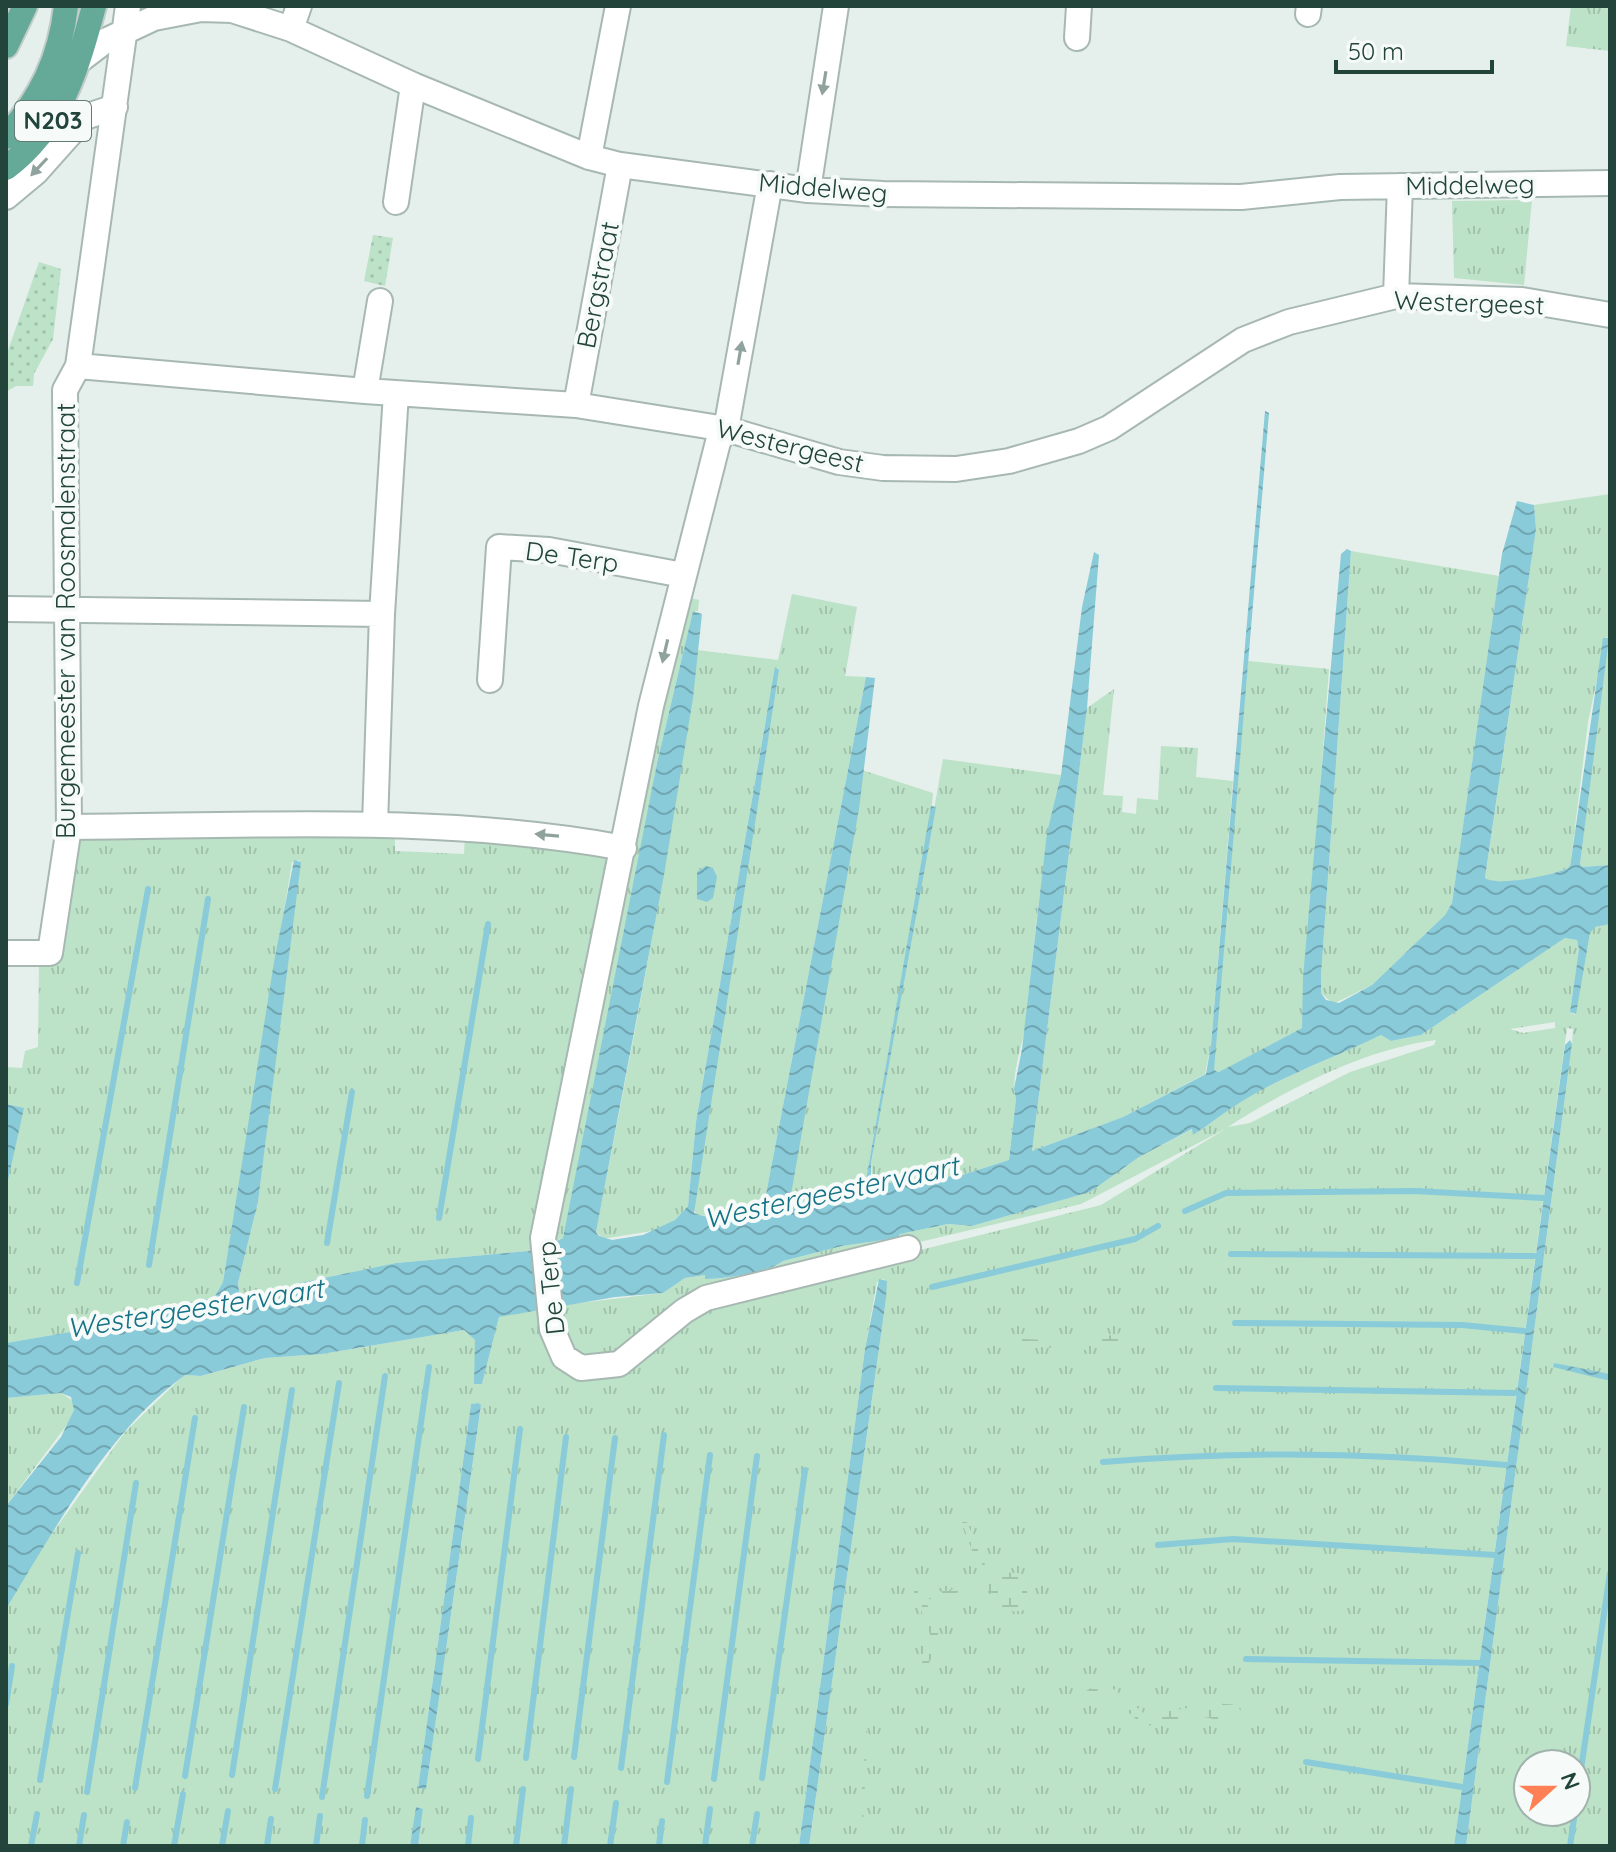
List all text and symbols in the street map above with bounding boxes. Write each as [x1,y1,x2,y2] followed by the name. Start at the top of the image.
[1336,24,1492,74] scale bar
[1348,36,1404,66] text: 50 m
[817,71,830,96] one-way arrow
[15,101,91,141] road number: N203
[30,157,48,176] one-way arrow
[757,165,889,210] street label: Middelweg
[1405,167,1535,202] street label: Middelweg
[569,219,626,351] street label: Bergstraat
[1393,283,1545,322] street label: Westergeest
[734,340,746,365] one-way arrow
[49,403,82,839] street label: Burgemeester van Roosmalenstraat
[713,411,867,480] street label: Westergeest
[523,534,621,579] street label: De Terp
[658,638,671,663] one-way arrow
[534,829,559,842] one-way arrow
[700,1147,965,1236] water label: Westergeestervaart
[529,1240,572,1336] street label: De Terp
[64,1269,329,1345] water label: Westergeestervaart
[1512,1748,1592,1828] north arrow
[1555,1768,1587,1793] text: N

